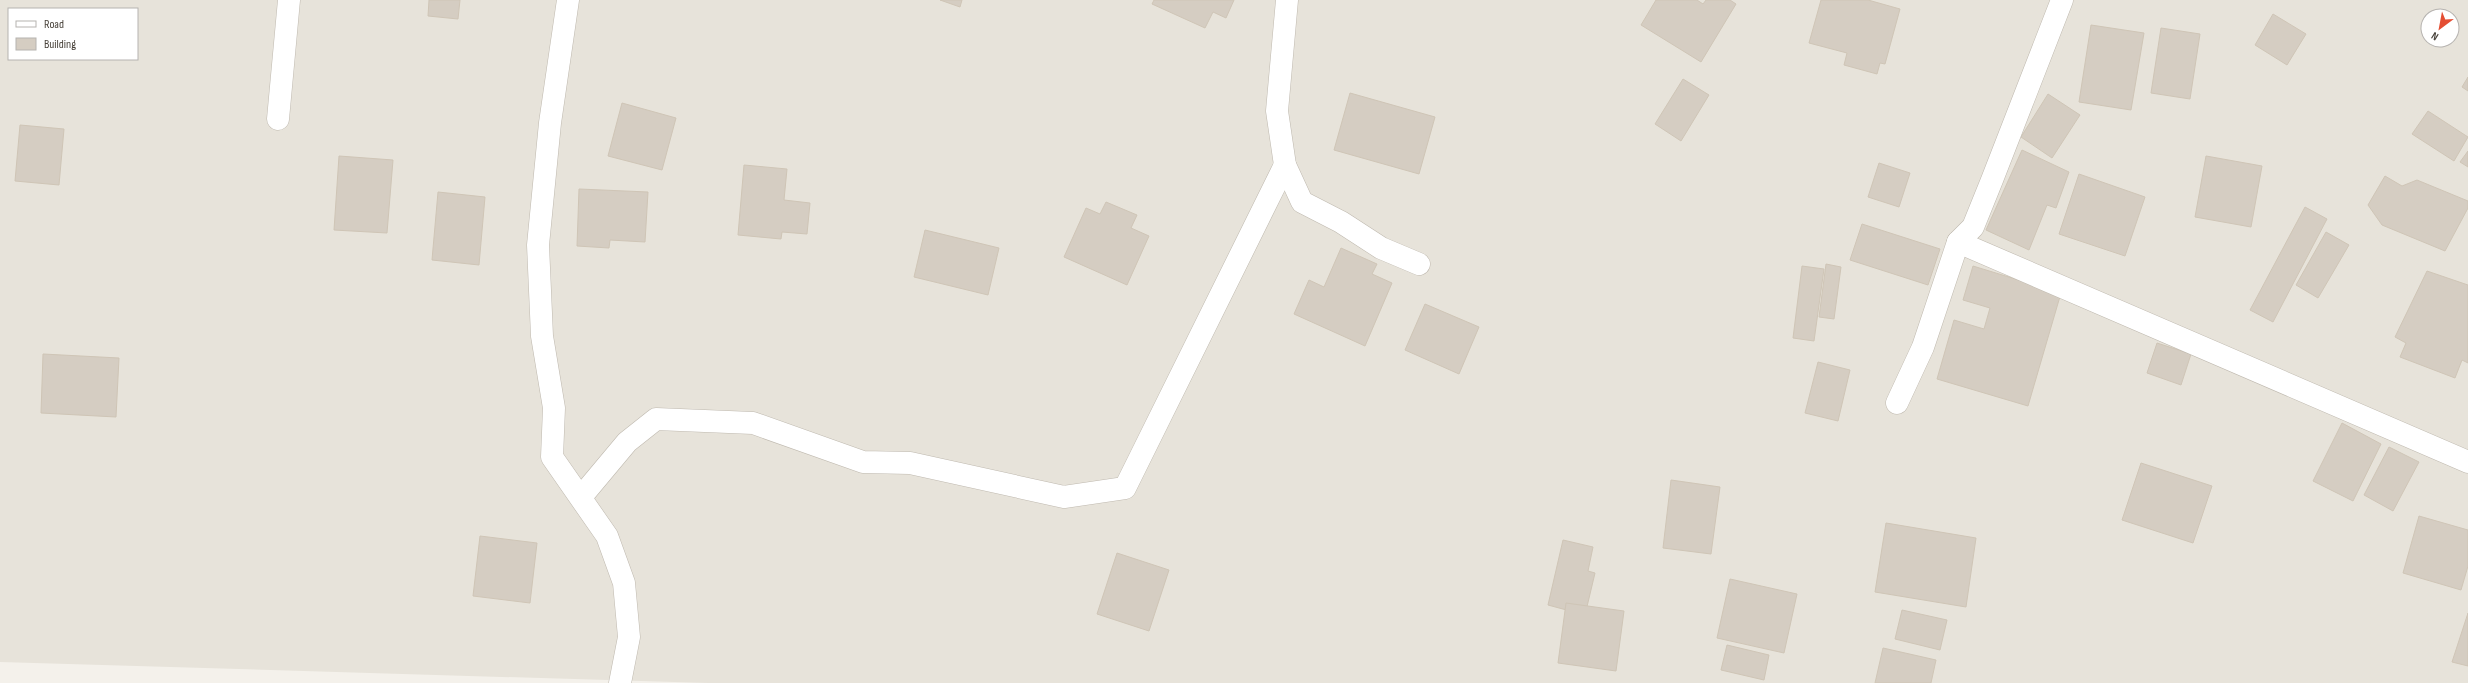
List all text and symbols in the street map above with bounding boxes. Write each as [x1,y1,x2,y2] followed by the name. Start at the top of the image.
[8,8,138,60] legend
[2420,8,2460,48] north arrow
[44,17,64,32] text: Road
[2429,29,2441,43] text: N
[44,37,76,52] text: Building

